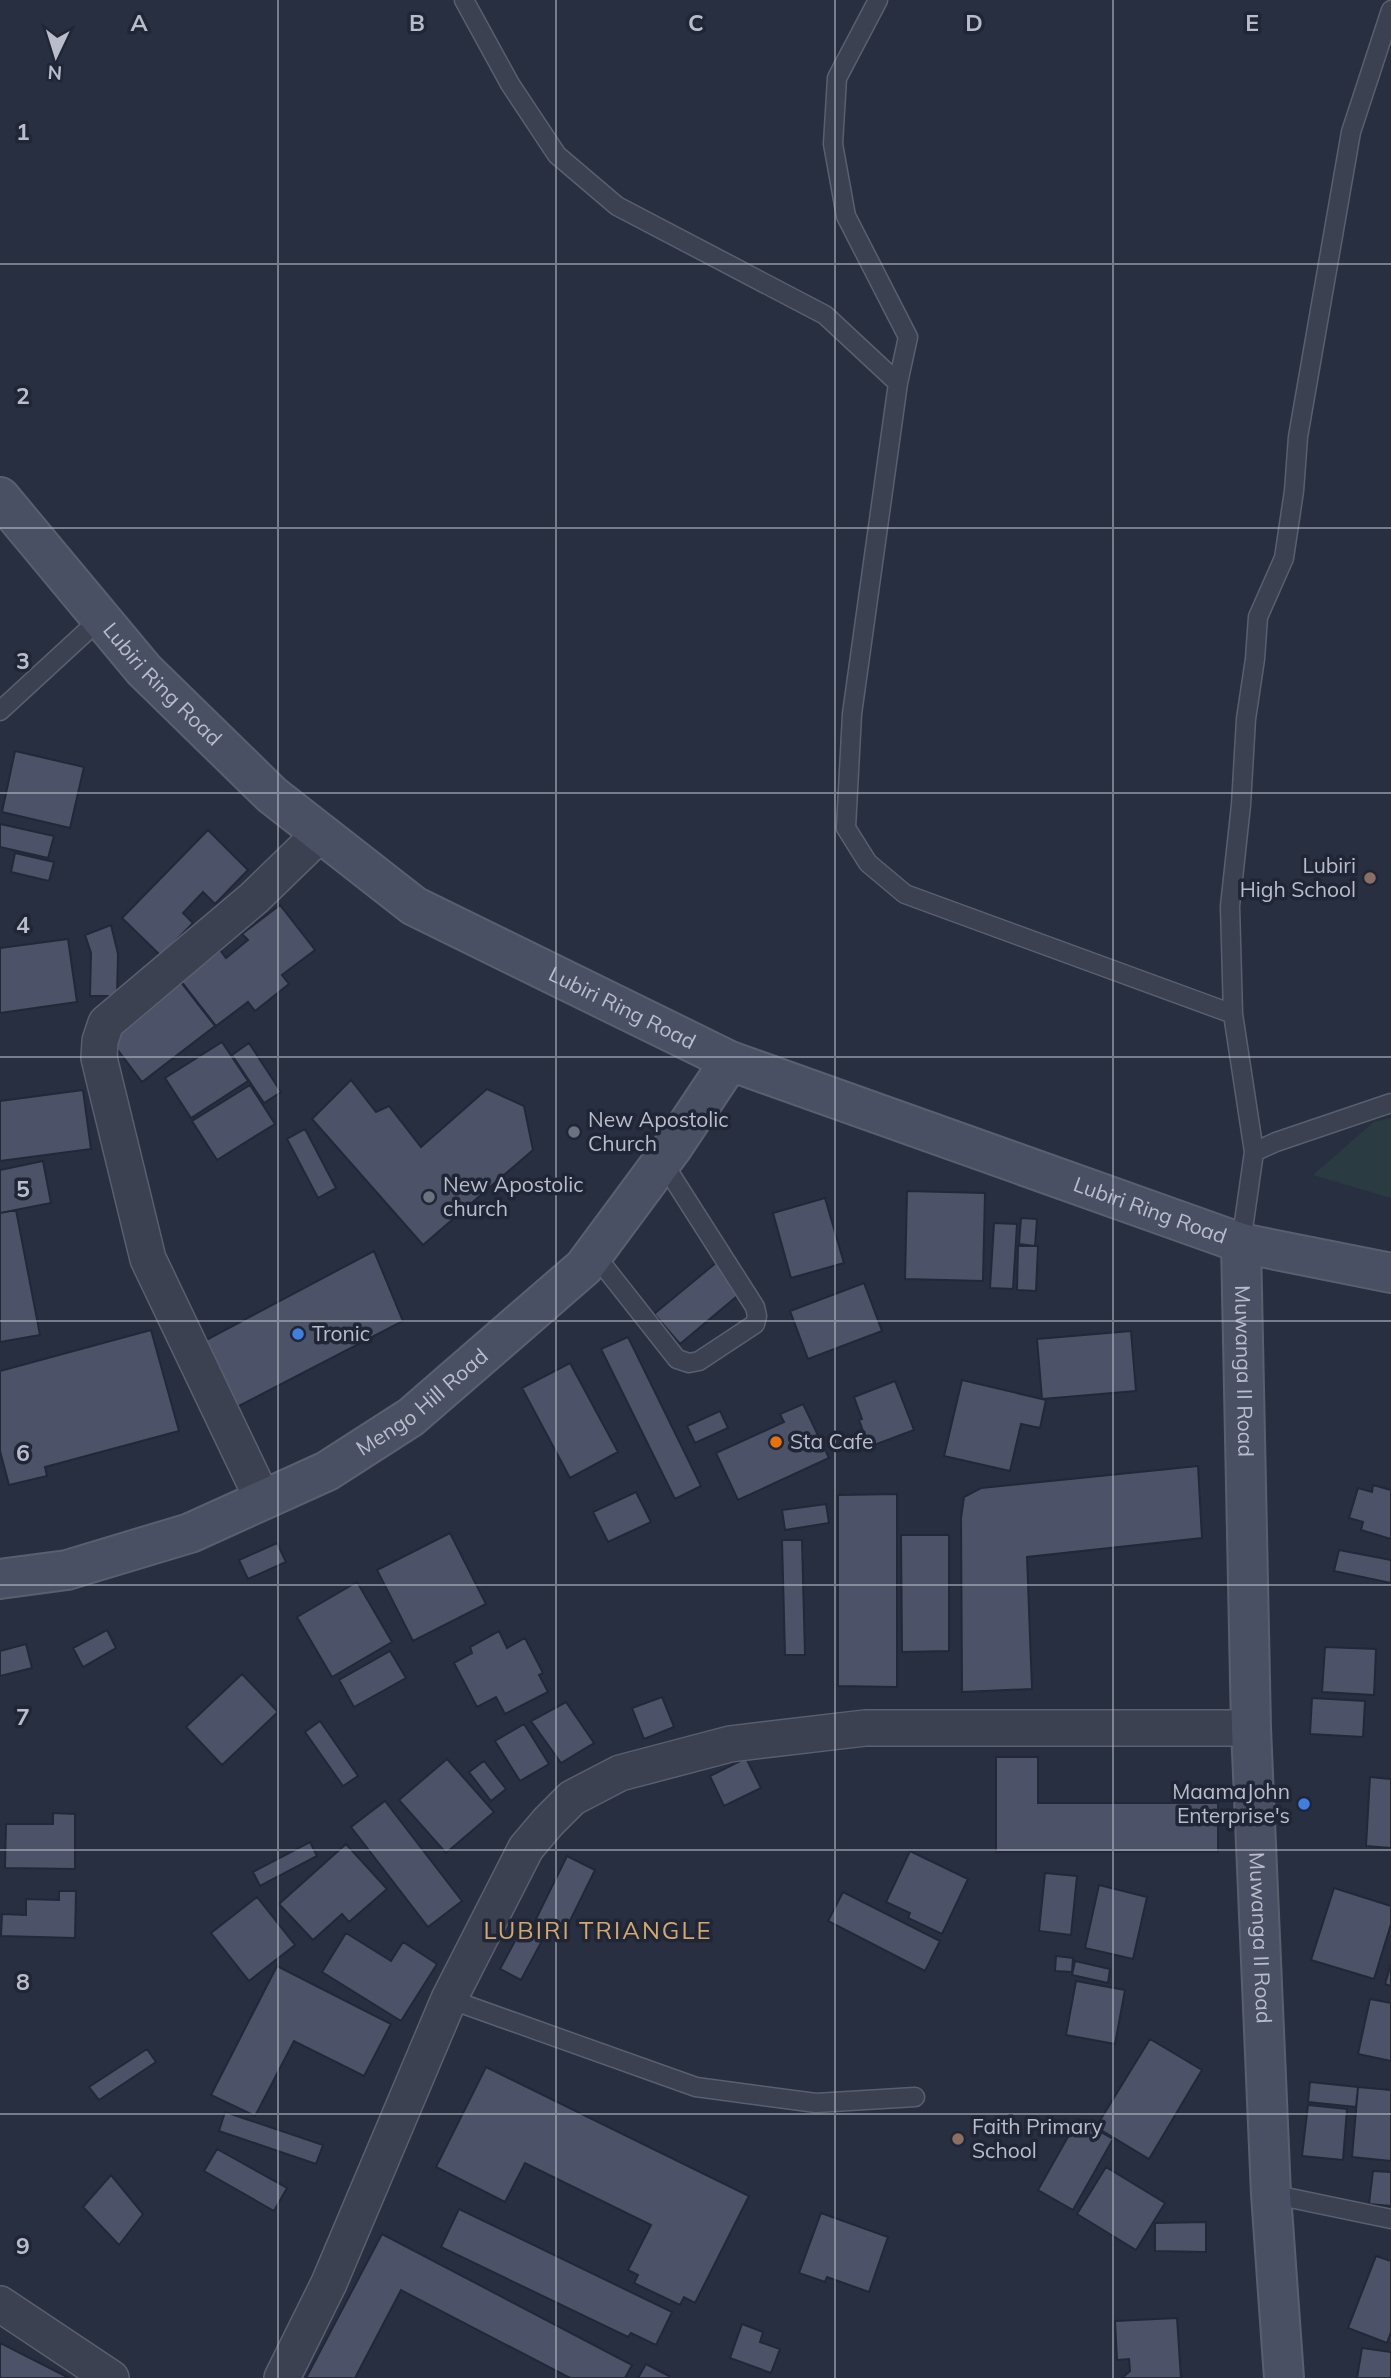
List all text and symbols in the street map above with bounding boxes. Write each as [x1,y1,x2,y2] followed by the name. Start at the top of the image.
[130,8,148,37] text: A
[409,8,425,37] text: B
[688,8,704,37] text: C
[965,8,983,37] text: D
[1245,8,1259,37] text: E
[21,21,91,91] north arrow
[47,60,63,85] text: N
[16,117,30,146] text: 1
[16,381,30,410] text: 2
[98,617,228,751] street label: Lubiri Ring Road
[16,646,30,675] text: 3
[1240,852,1356,902] place label: Lubiri High School
[1362,870,1378,886] marker: Lubiri High School
[16,910,30,939] text: 4
[545,960,700,1054] street label: Lubiri Ring Road
[588,1106,729,1156] place label: New Apostolic Church
[566,1124,582,1140] marker: New Apostolic Church
[1070,1170,1230,1249] street label: Lubiri Ring Road
[443,1171,584,1221] place label: New Apostolic church
[16,1174,30,1203] text: 5
[421,1189,437,1205] marker: New Apostolic church
[1230,1285,1259,1457] street label: Muwanga II Road
[312,1320,370,1346] place label: Tronic
[290,1326,306,1342] marker: Tronic
[351,1342,493,1461] street label: Mengo Hill Road
[790,1428,873,1454] place label: Sta Cafe
[768,1434,784,1450] marker: Sta Cafe
[16,1438,30,1467] text: 6
[16,1702,30,1731] text: 7
[1172,1778,1290,1828] place label: MaamaJohn Enterprise's
[1296,1796,1312,1812] marker: MaamaJohn Enterprise's
[1244,1851,1278,2024] street label: Muwanga II Road
[483,1915,713,1945] district label: LUBIRI TRIANGLE
[16,1967,30,1996] text: 8
[972,2113,1103,2163] place label: Faith Primary School
[950,2131,966,2147] marker: Faith Primary School
[16,2231,30,2260] text: 9

